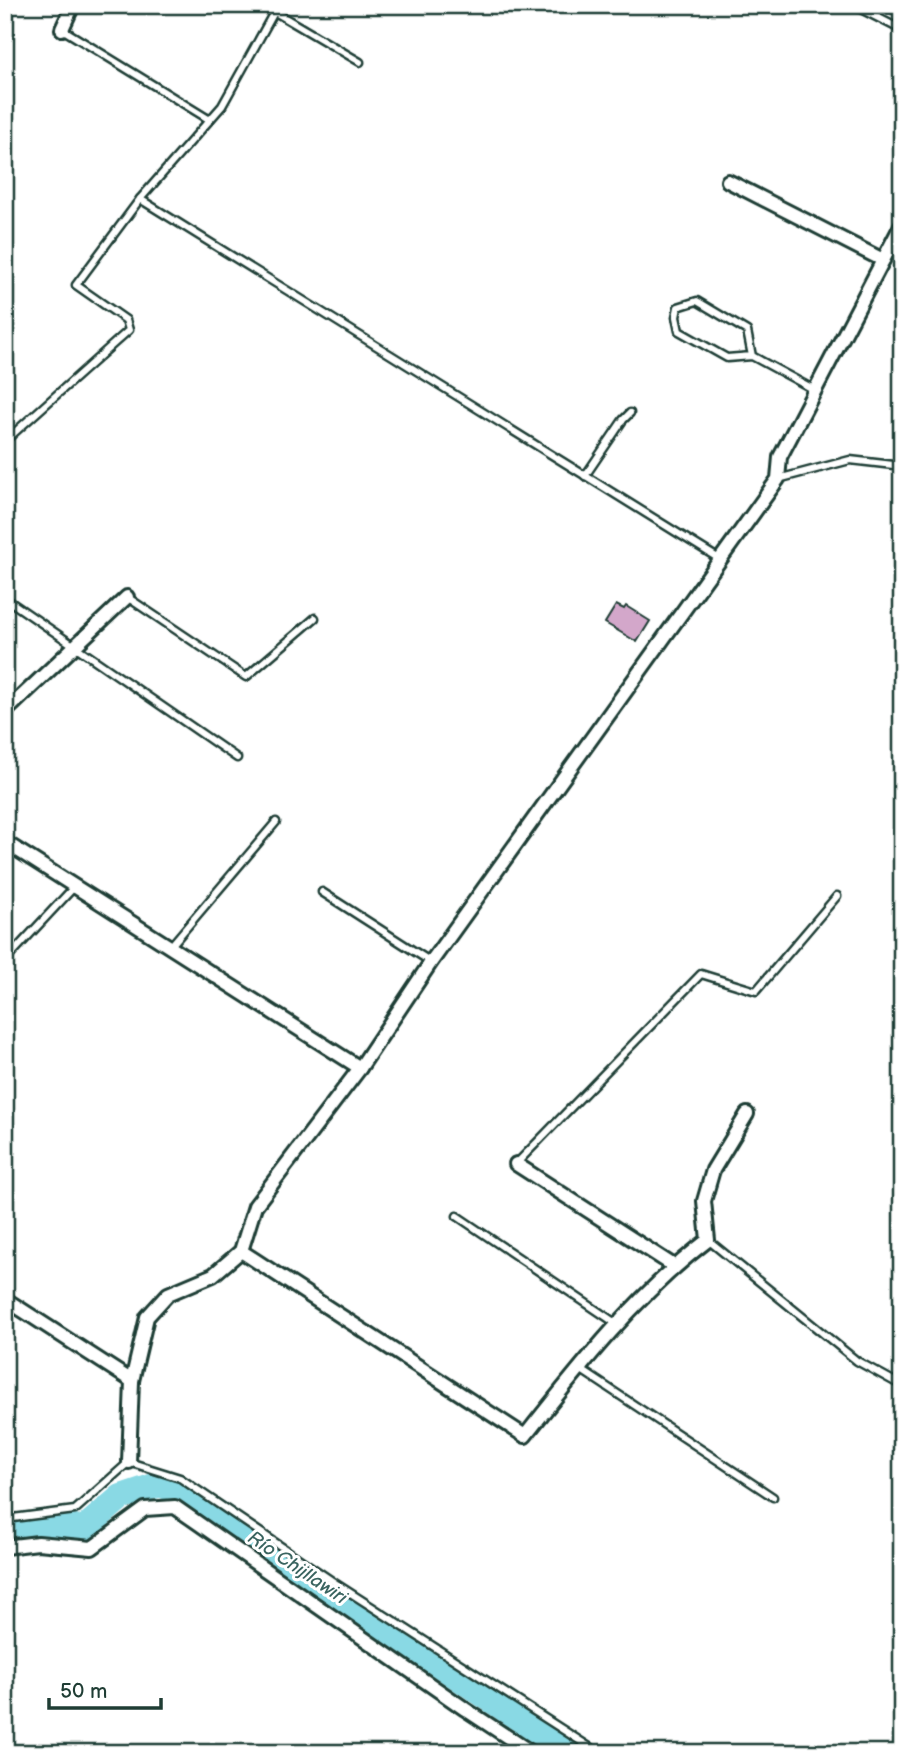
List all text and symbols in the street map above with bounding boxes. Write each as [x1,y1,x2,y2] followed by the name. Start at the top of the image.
[243,1526,352,1610] water label: Río Chijllawiri
[49,1667,161,1711] scale bar
[60,1679,107,1704] text: 50 m

